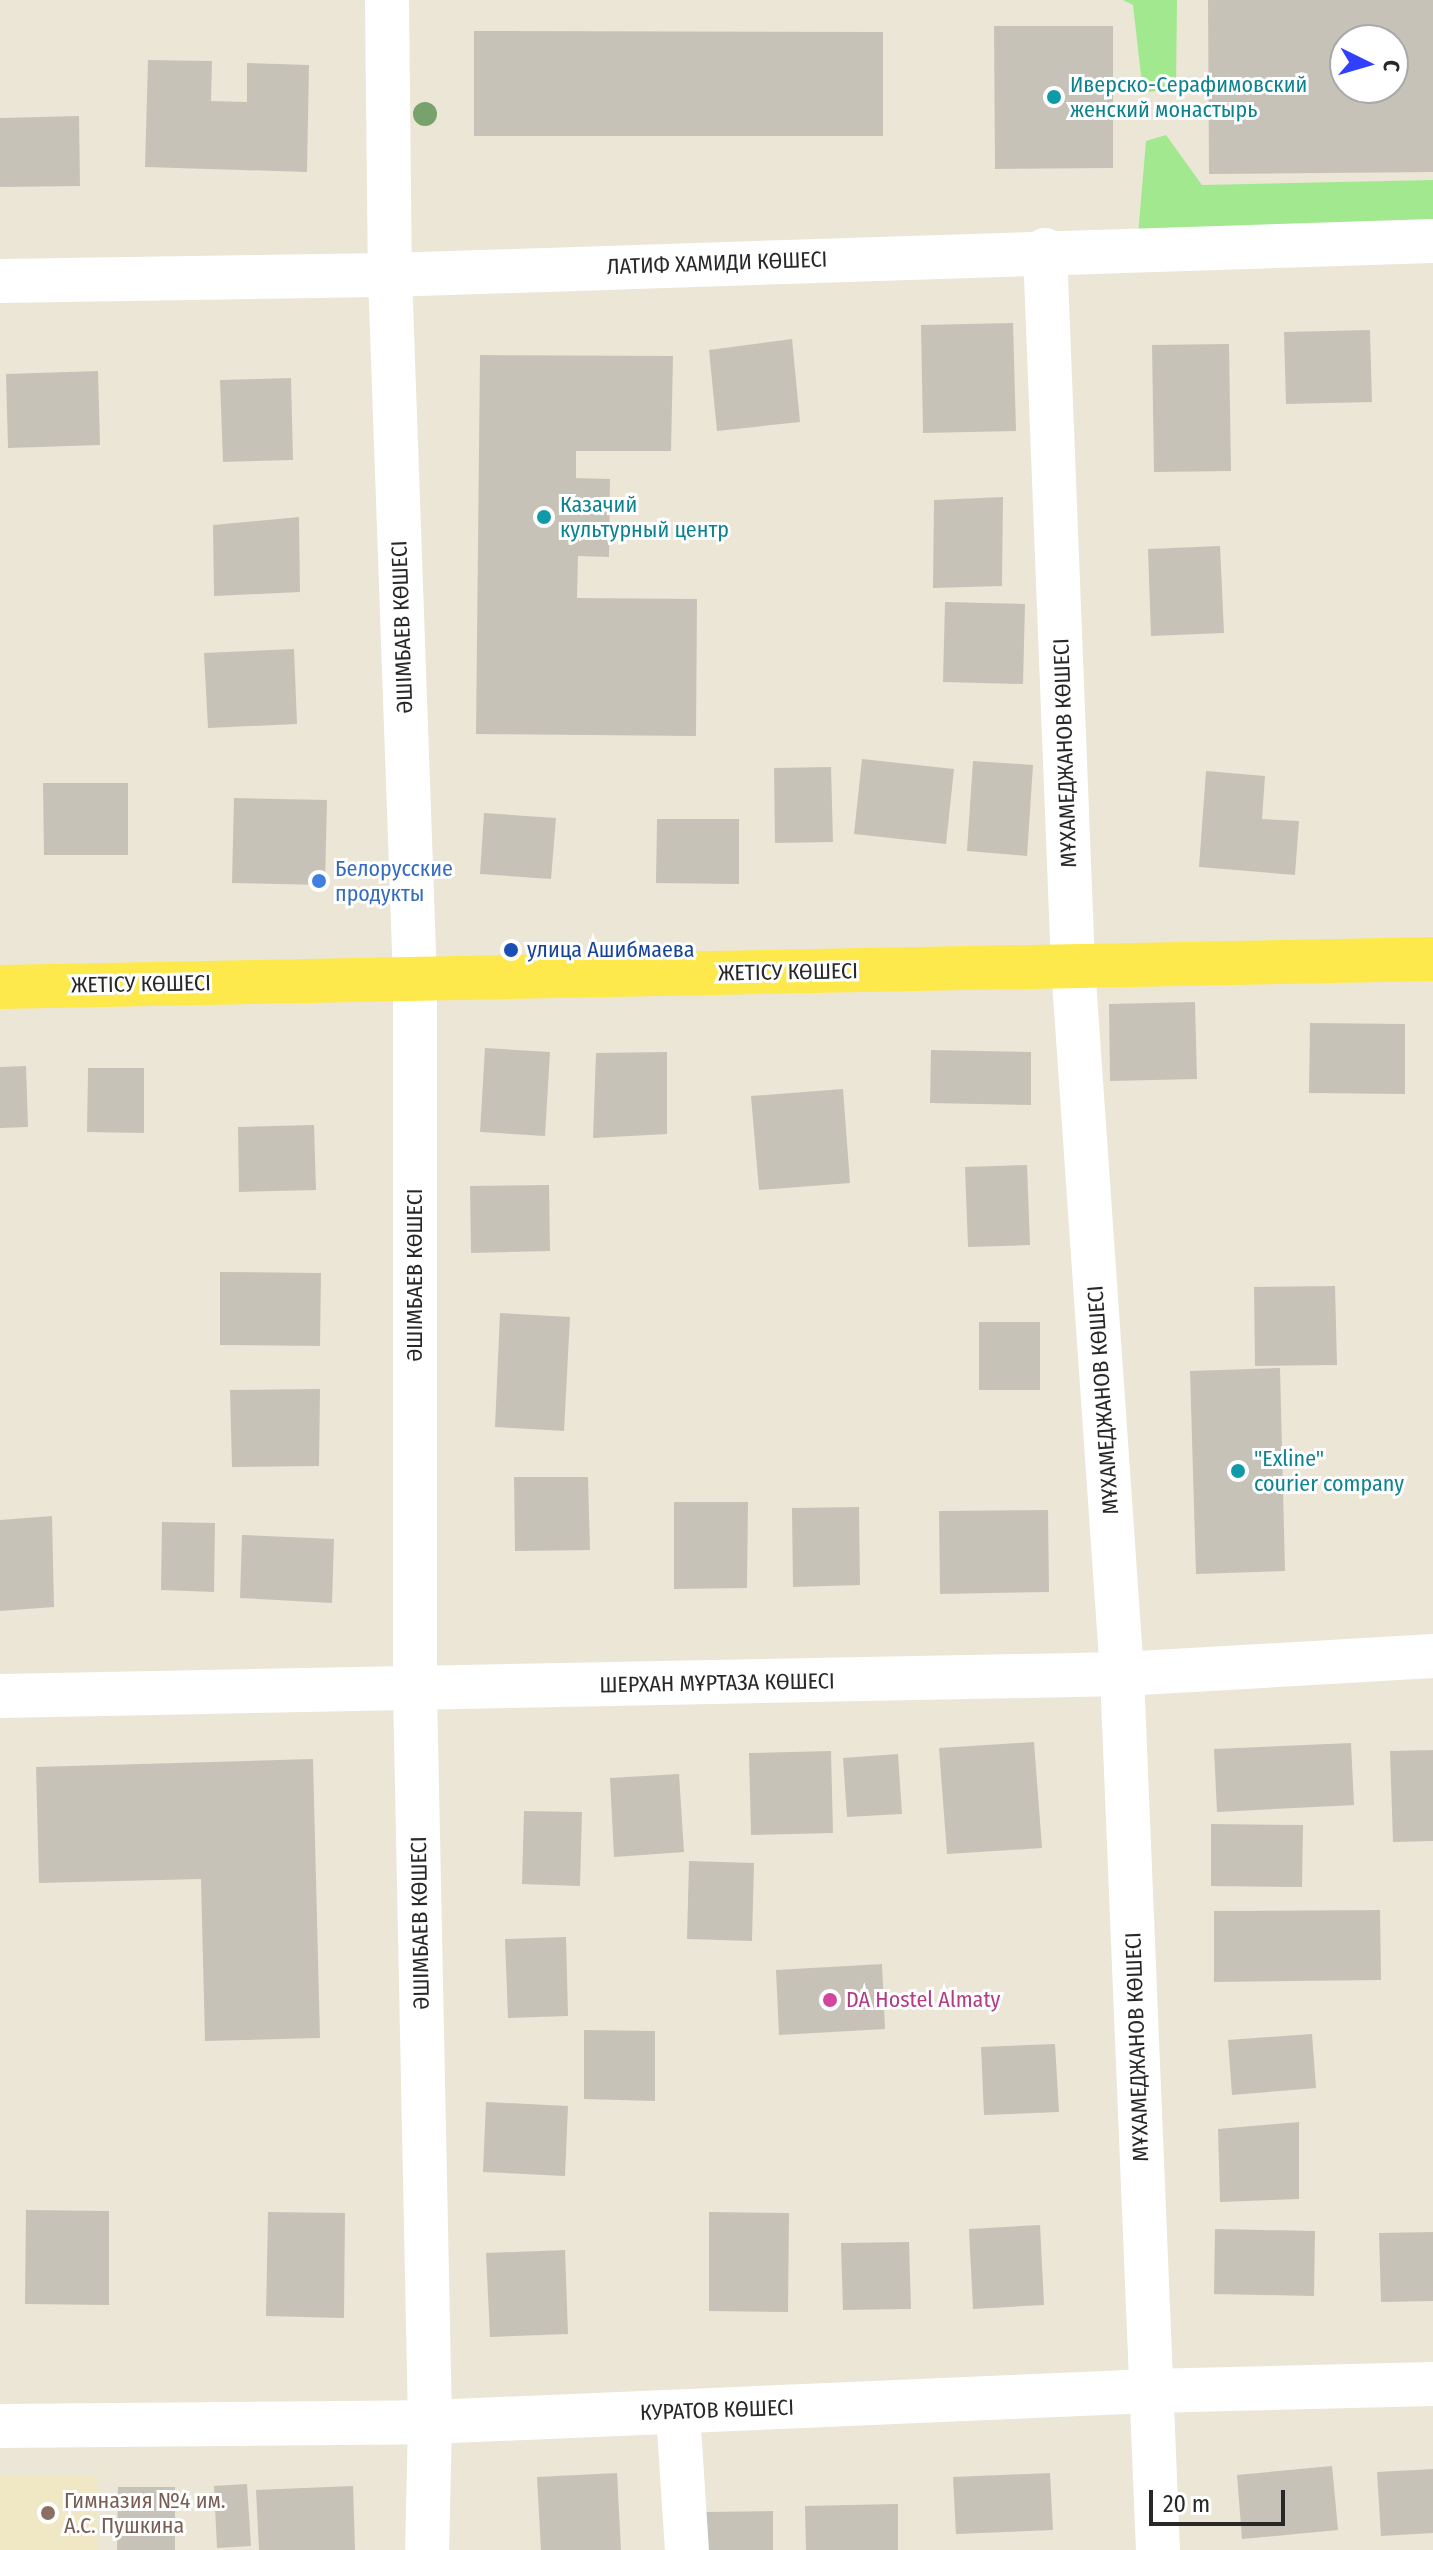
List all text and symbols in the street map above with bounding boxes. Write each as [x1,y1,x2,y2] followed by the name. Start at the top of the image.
[1329,24,1409,104] north arrow
[1377,59,1405,73] text: С
[1070,71,1307,122] place label: Иверско-Серафимовский женский монастырь
[1045,88,1063,106] marker: Иверско-Серафимовский женский монастырь
[606,246,828,280] street label: ЛАТИФ ХАМИДИ КӨШЕСІ
[560,491,729,542] place label: Казачий культурный центр
[535,508,553,526] marker: Казачий культурный центр
[386,540,418,714] street label: ӘШІМБАЕВ КӨШЕСІ
[1048,638,1082,868] street label: МҰХАМЕДЖАНОВ КӨШЕСІ
[335,855,453,906] place label: Белорусские продукты
[310,872,328,890] marker: Белорусские продукты
[527,937,694,963] place label: улица Ашибмаева
[502,941,520,959] marker: улица Ашибмаева
[718,958,858,986] street label: ЖЕТІСУ КӨШЕСІ
[71,970,211,998] street label: ЖЕТІСУ КӨШЕСІ
[402,1188,428,1362] street label: ӘШІМБАЕВ КӨШЕСІ
[1082,1285,1124,1515] street label: МҰХАМЕДЖАНОВ КӨШЕСІ
[1254,1445,1404,1496] place label: "Exline" courier company
[1229,1462,1247,1480] marker: "Exline" courier company
[599,1668,835,1698] street label: ШЕРХАН МҰРТАЗА КӨШЕСІ
[405,1836,435,2010] street label: ӘШІМБАЕВ КӨШЕСІ
[1120,1932,1154,2162] street label: МҰХАМЕДЖАНОВ КӨШЕСІ
[846,1987,1000,2013] place label: DA Hostel Almaty
[821,1991,839,2009] marker: DA Hostel Almaty
[640,2394,794,2426] street label: КУРАТОВ КӨШЕСІ
[1153,2474,1289,2524] scale bar
[64,2487,226,2538] place label: Гимназия №4 им. А.С. Пушкина
[1163,2490,1210,2518] text: 20 m
[39,2504,57,2522] marker: Гимназия №4 им. А.С. Пушкина

